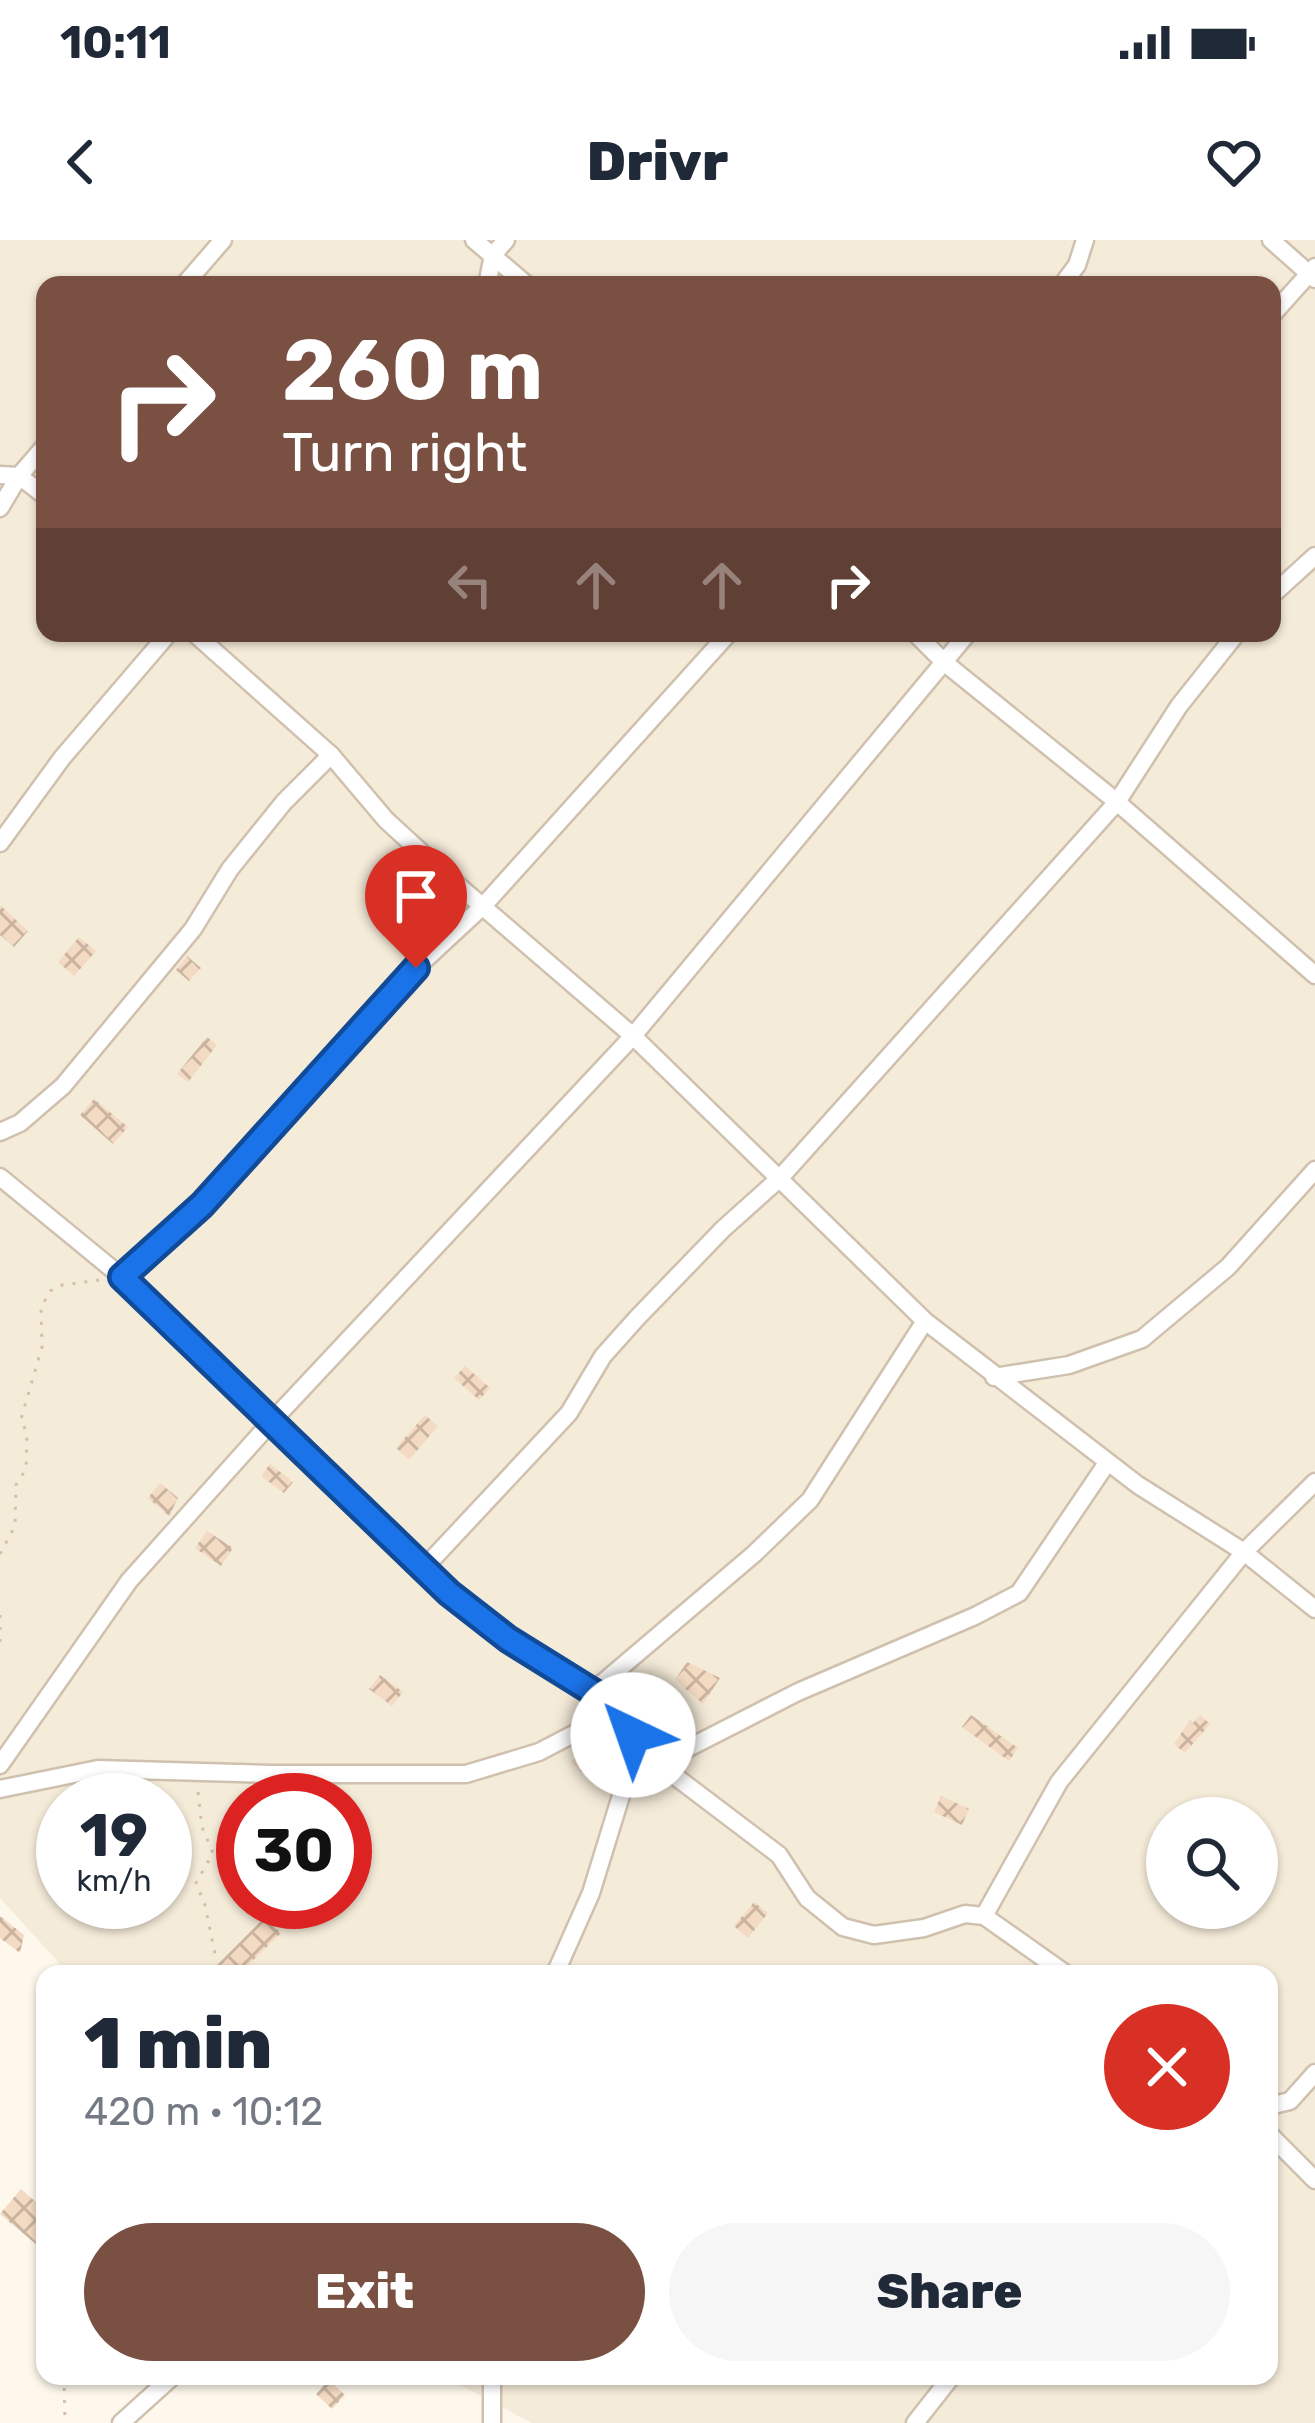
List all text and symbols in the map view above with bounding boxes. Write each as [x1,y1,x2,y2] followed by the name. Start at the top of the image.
[60,16,171,69] text: 10:11
[48,129,114,195] icon: back
[1201,129,1267,195] icon: heart
[587,130,728,194] text: Drivr
[282,320,543,420] text: 260 m
[84,324,240,480] icon: right
[282,421,527,485] text: Turn right
[437,552,503,618] icon: left
[563,552,629,618] icon: ahead
[689,552,755,618] icon: ahead
[815,552,881,618] icon: right
[365,845,467,968] pin
[383,863,449,929] icon: arrive
[570,1672,696,1798] position arrow
[216,1773,372,1929] speed limit sign: 30
[1146,1797,1278,1929] map controls
[1146,1797,1278,1929] button: search
[80,1800,148,1871] text: 19
[77,1863,151,1899] text: km/h
[84,2001,272,2086] text: 1 min
[1104,2004,1230,2130] button: close
[84,2089,323,2135] text: 420 m · 10:12
[84,2223,645,2361] button: Exit
[669,2223,1230,2361] button: Share

